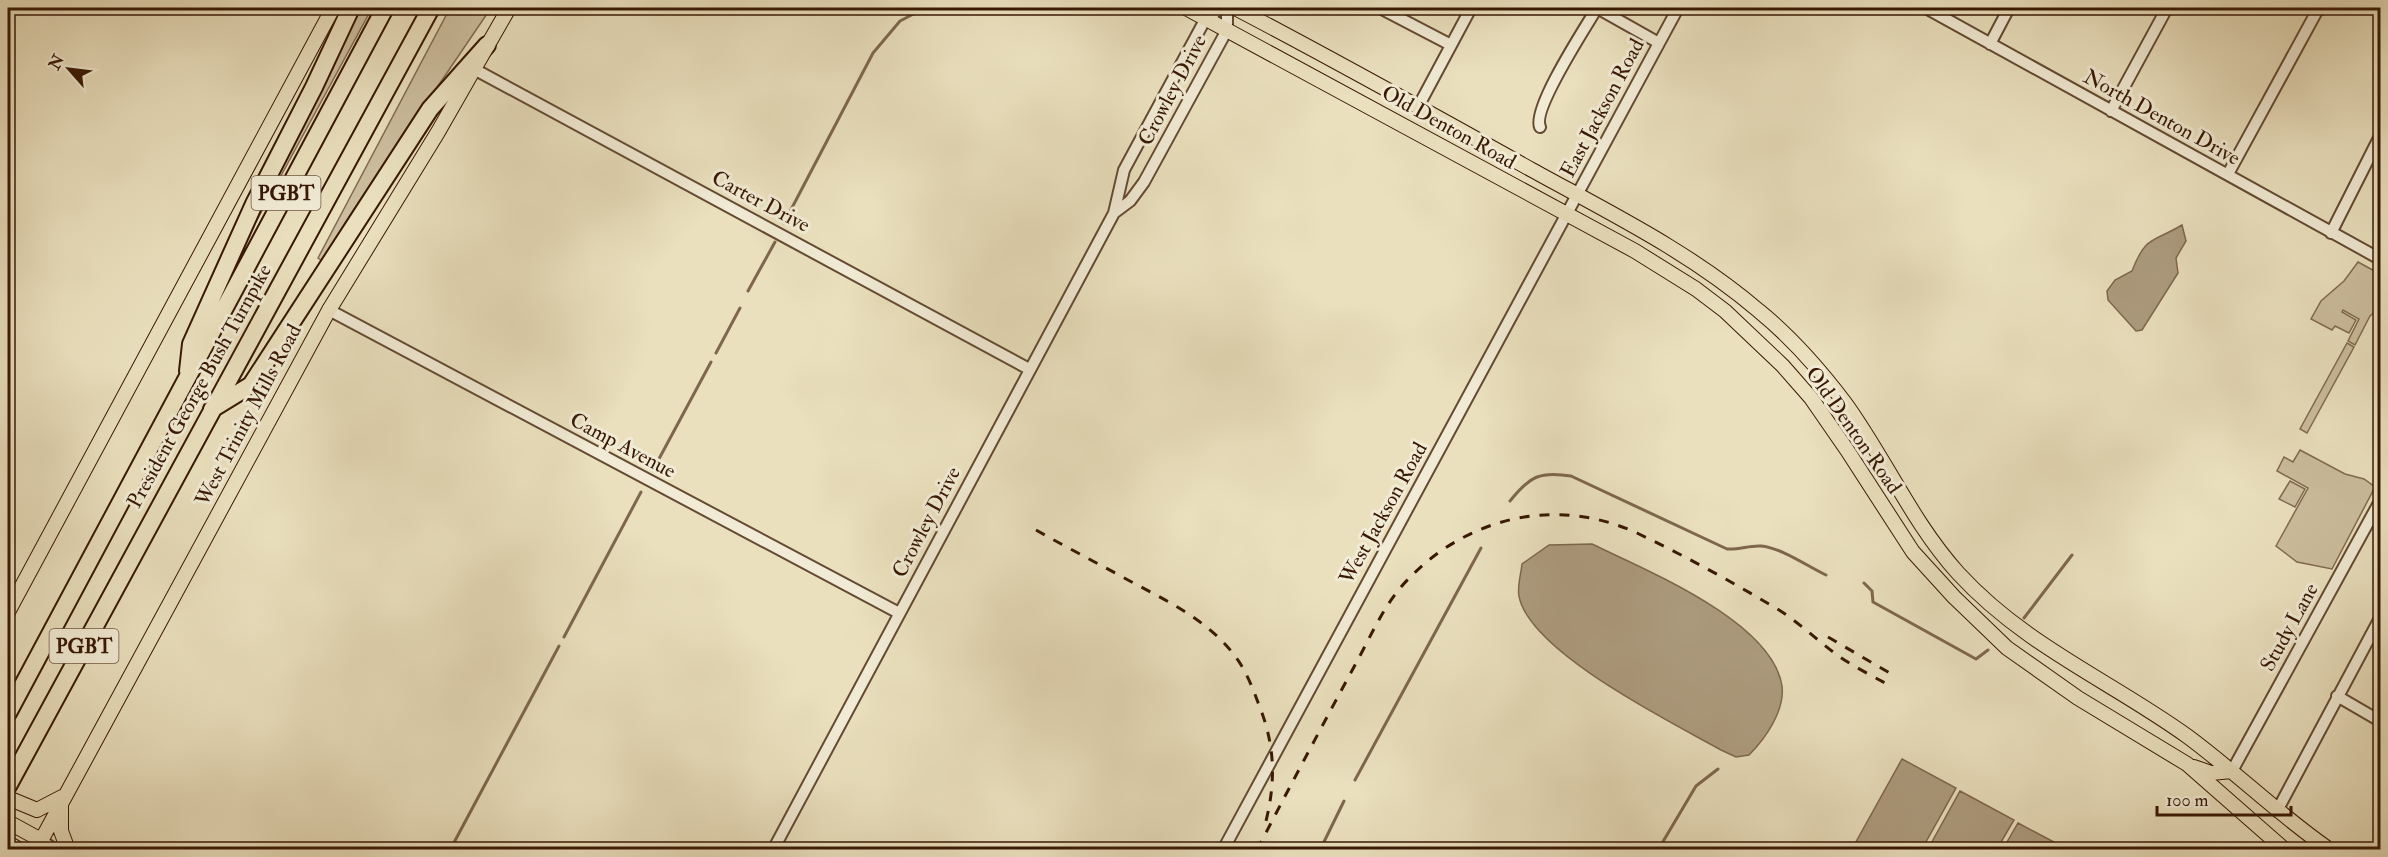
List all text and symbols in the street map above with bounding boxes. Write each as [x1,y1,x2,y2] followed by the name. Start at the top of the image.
[1132,30,1213,150] street label: Crowley Drive
[1554,33,1651,182] street label: East Jackson Road
[39,39,99,99] north arrow
[44,51,69,74] text: N
[2079,63,2245,172] street label: North Denton Drive
[1377,79,1521,176] street label: Old Denton Road
[707,164,815,239] street label: Carter Drive
[252,176,320,210] road number: PGBT
[121,259,278,513] street label: President George Bush Turnpike
[189,319,308,512] street label: West Trinity Mills Road
[1800,361,1908,500] street label: Old Denton Road
[565,406,681,485] street label: Camp Avenue
[1333,437,1434,590] street label: West Jackson Road
[886,462,967,582] street label: Crowley Drive
[2254,578,2325,676] street label: Study Lane
[50,629,118,663] road number: PGBT
[2157,779,2290,817] scale bar
[2166,789,2209,812] text: 100 m

